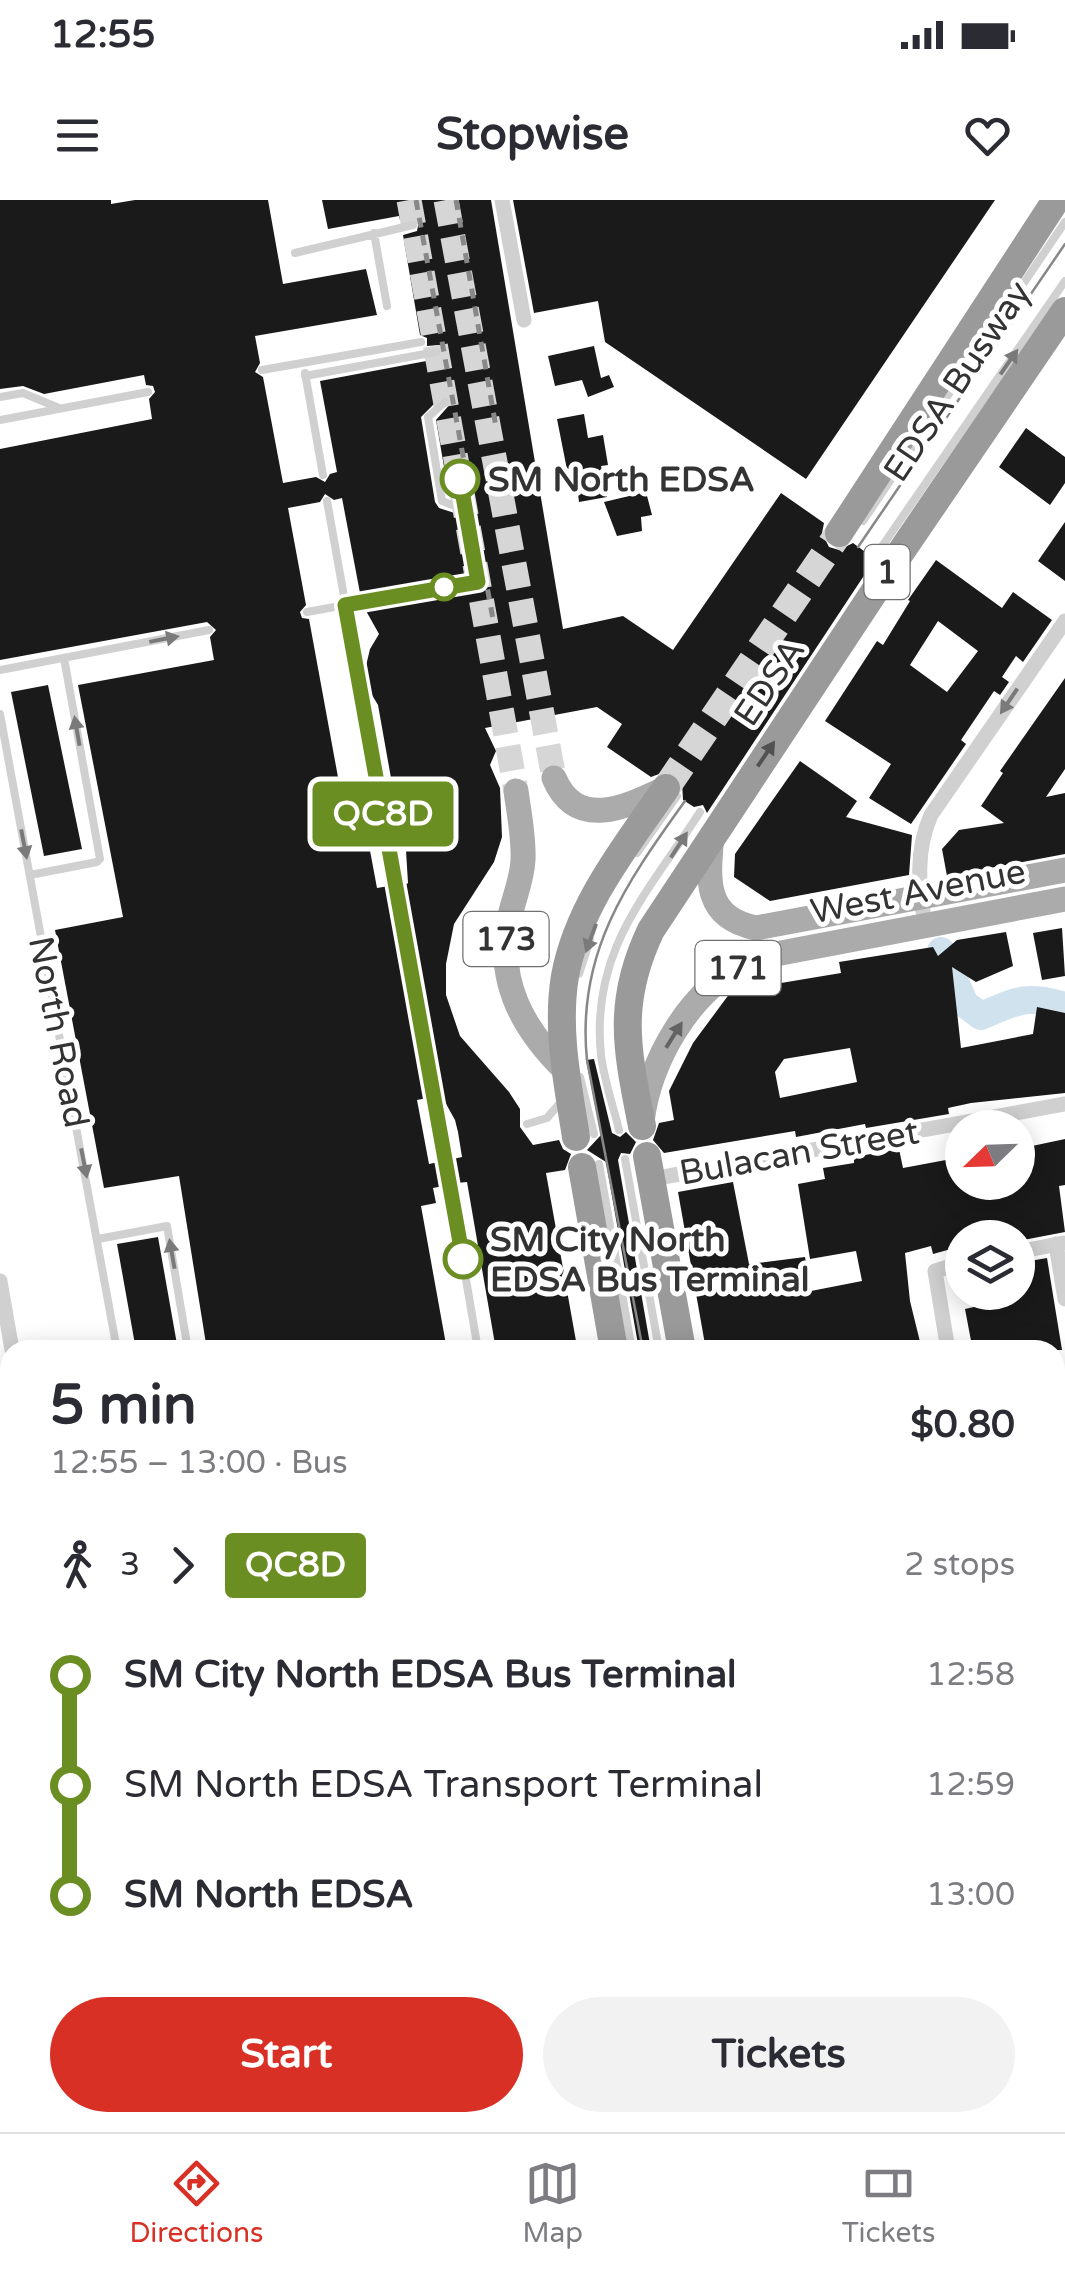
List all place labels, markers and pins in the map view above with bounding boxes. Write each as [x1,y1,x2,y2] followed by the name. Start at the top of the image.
[488,459,755,501] place label: SM North EDSA
[441,460,479,498] marker: SM North EDSA
[431,574,457,600] unlabelled marker
[490,1219,809,1301] place label: SM City North EDSA Bus Terminal
[444,1240,482,1278] marker: SM City North EDSA Bus Terminal

